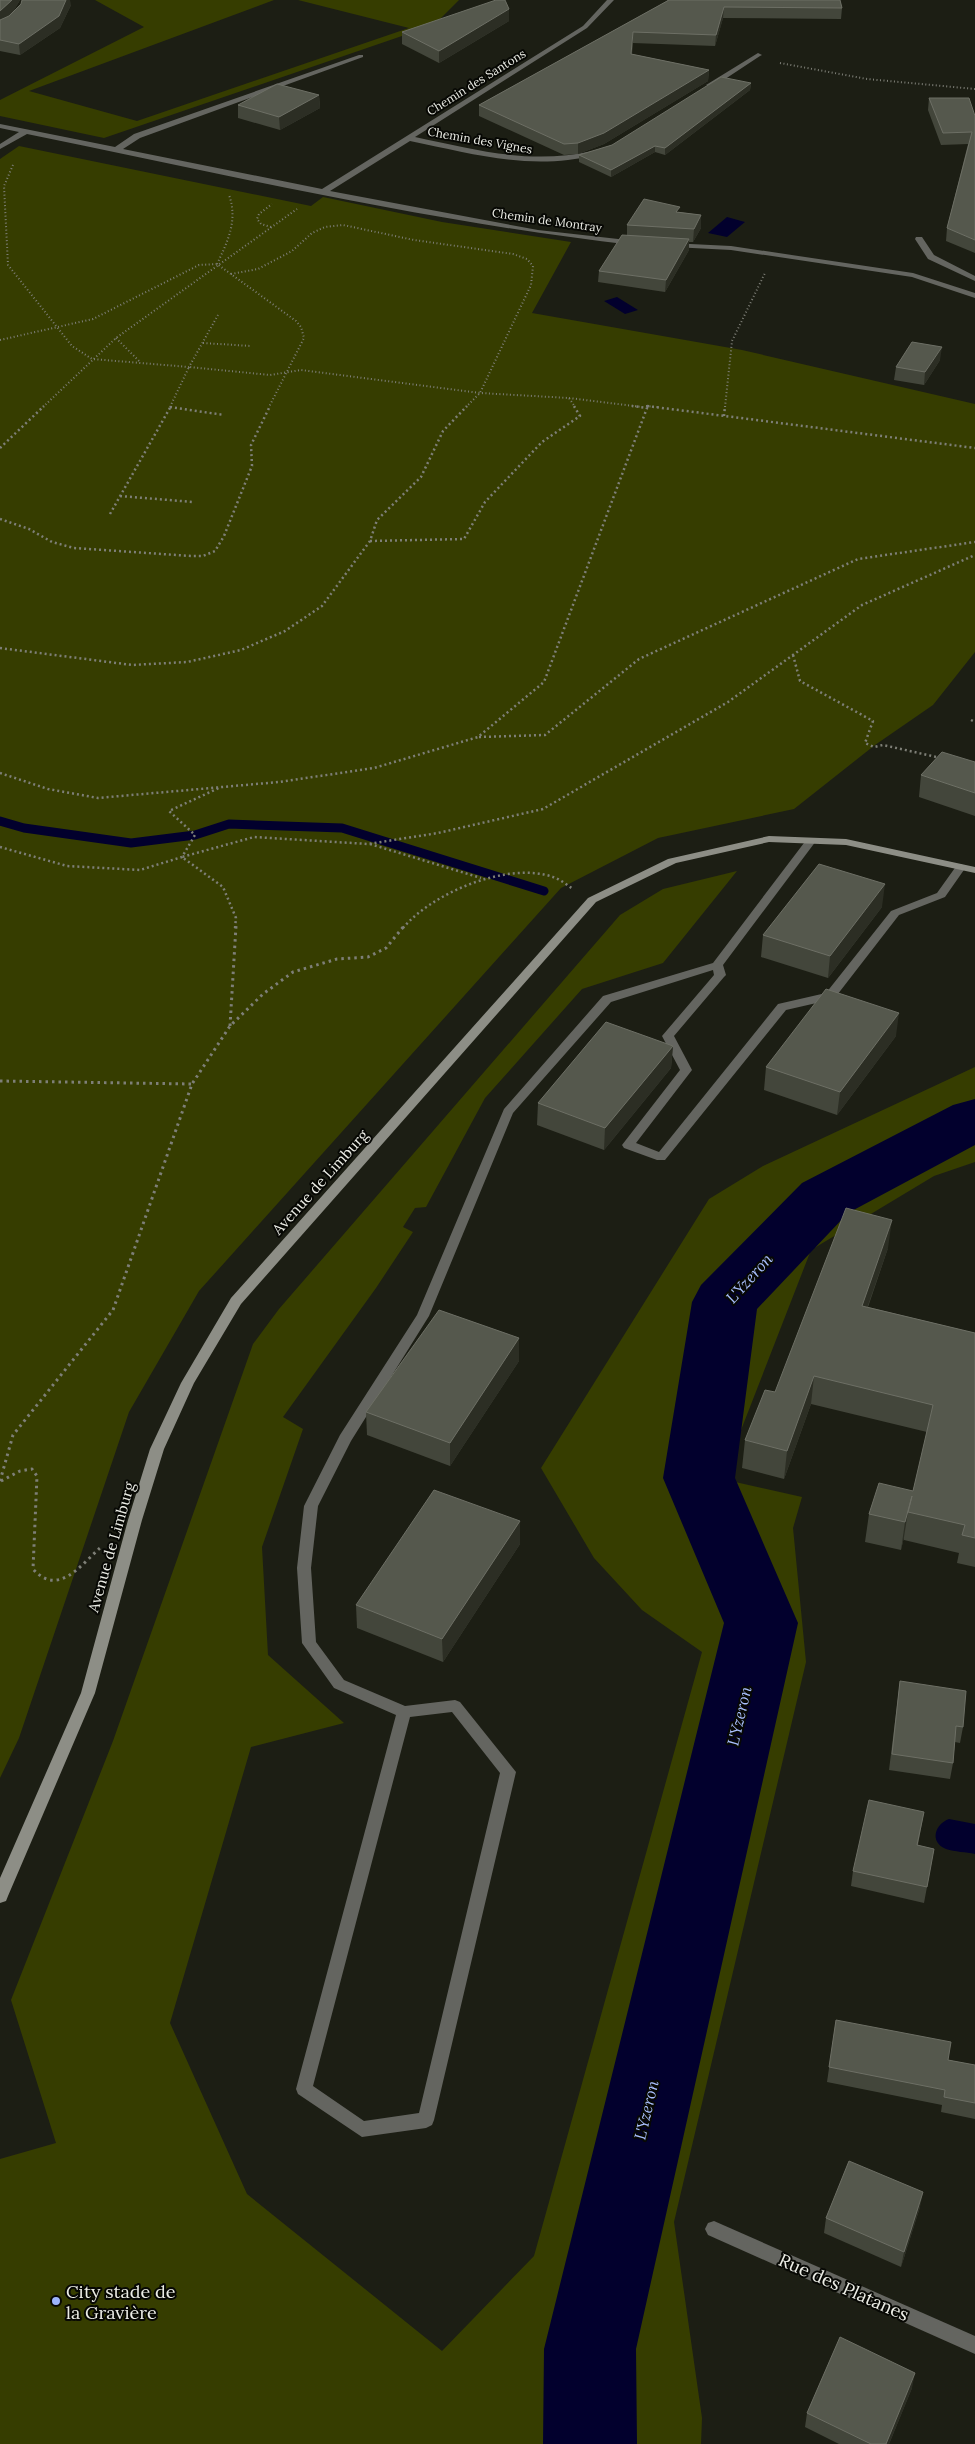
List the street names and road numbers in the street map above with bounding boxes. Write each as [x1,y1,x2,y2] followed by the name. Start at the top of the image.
[424,45,529,118] street label: Chemin des Santons
[426,123,534,157] street label: Chemin des Vignes
[491,205,604,235] street label: Chemin de Montray
[267,1125,373,1239] street label: Avenue de Limburg
[83,1479,139,1615] street label: Avenue de Limburg
[775,2248,913,2326] street label: Rue des Platanes

